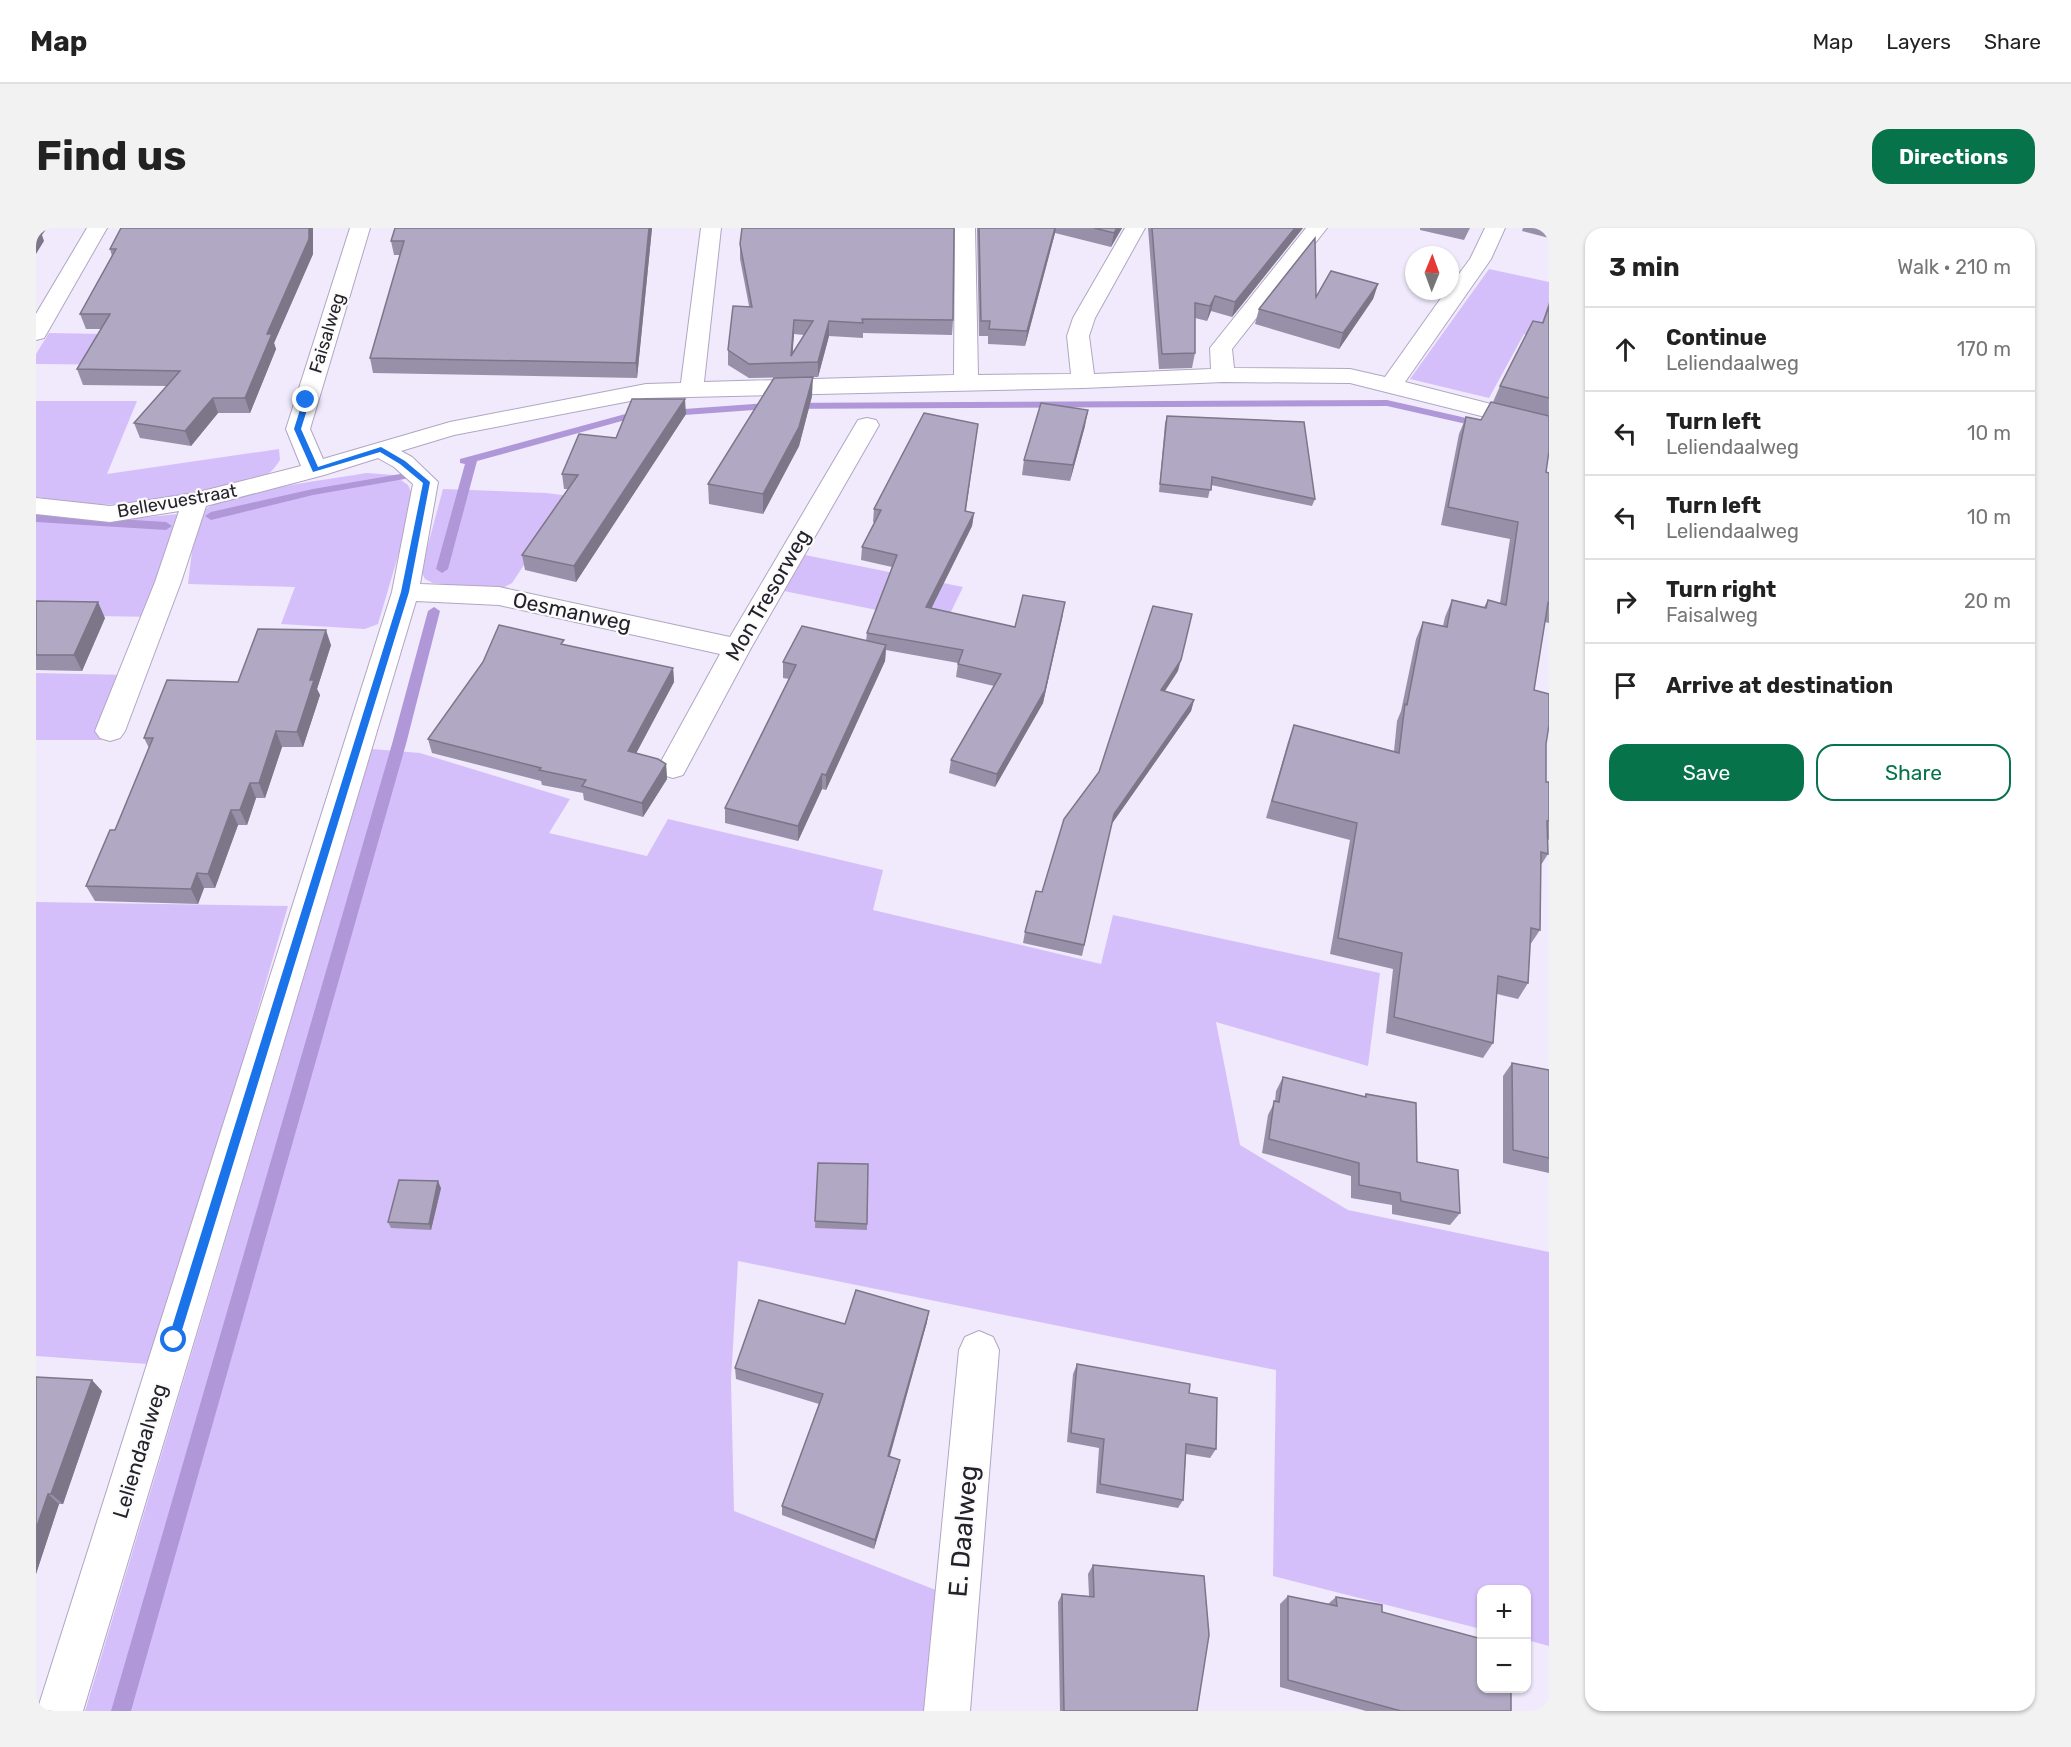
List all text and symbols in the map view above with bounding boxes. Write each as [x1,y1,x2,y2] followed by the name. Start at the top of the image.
[30,25,87,58] text: Map
[1812,29,1853,54] text: Map
[1886,29,1951,54] text: Layers
[1984,29,2041,54] text: Share
[1872,129,2035,184] button: Directions
[36,131,187,181] text: Find us
[1405,246,1459,300] north arrow
[1609,252,1680,283] text: 3 min
[1897,255,2011,279] text: Walk · 210 m
[304,290,350,376] street label: Faisalweg
[1666,324,1767,351] text: Continue
[1609,333,1642,366] icon: ahead
[1957,337,2011,361] text: 170 m
[1666,351,1799,375] text: Leliendaalweg
[292,386,318,412] route end
[1666,408,1761,435] text: Turn left
[1609,417,1642,450] icon: left
[1967,421,2011,445] text: 10 m
[1666,435,1799,459] text: Leliendaalweg
[115,480,239,522] street label: Bellevuestraat
[1666,492,1761,519] text: Turn left
[1609,501,1642,534] icon: left
[1967,505,2011,529] text: 10 m
[1666,519,1799,543] text: Leliendaalweg
[720,525,815,665] street label: Mon Tresorweg
[1666,576,1776,603] text: Turn right
[1609,585,1642,618] icon: right
[511,587,634,636] street label: Oesmanweg
[1964,589,2011,613] text: 20 m
[1666,603,1758,627] text: Faisalweg
[1609,669,1642,702] icon: arrive
[1666,672,1893,699] text: Arrive at destination
[1609,744,1804,801] button: Save
[1816,744,2011,801] button: Share
[160,1326,186,1352] route start
[107,1380,172,1521] street label: Leliendaalweg
[942,1464,985,1598] street label: E. Daalweg
[1477,1585,1531,1693] map controls
[1477,1585,1531,1639] button: +
[1477,1639,1531,1693] button: −

